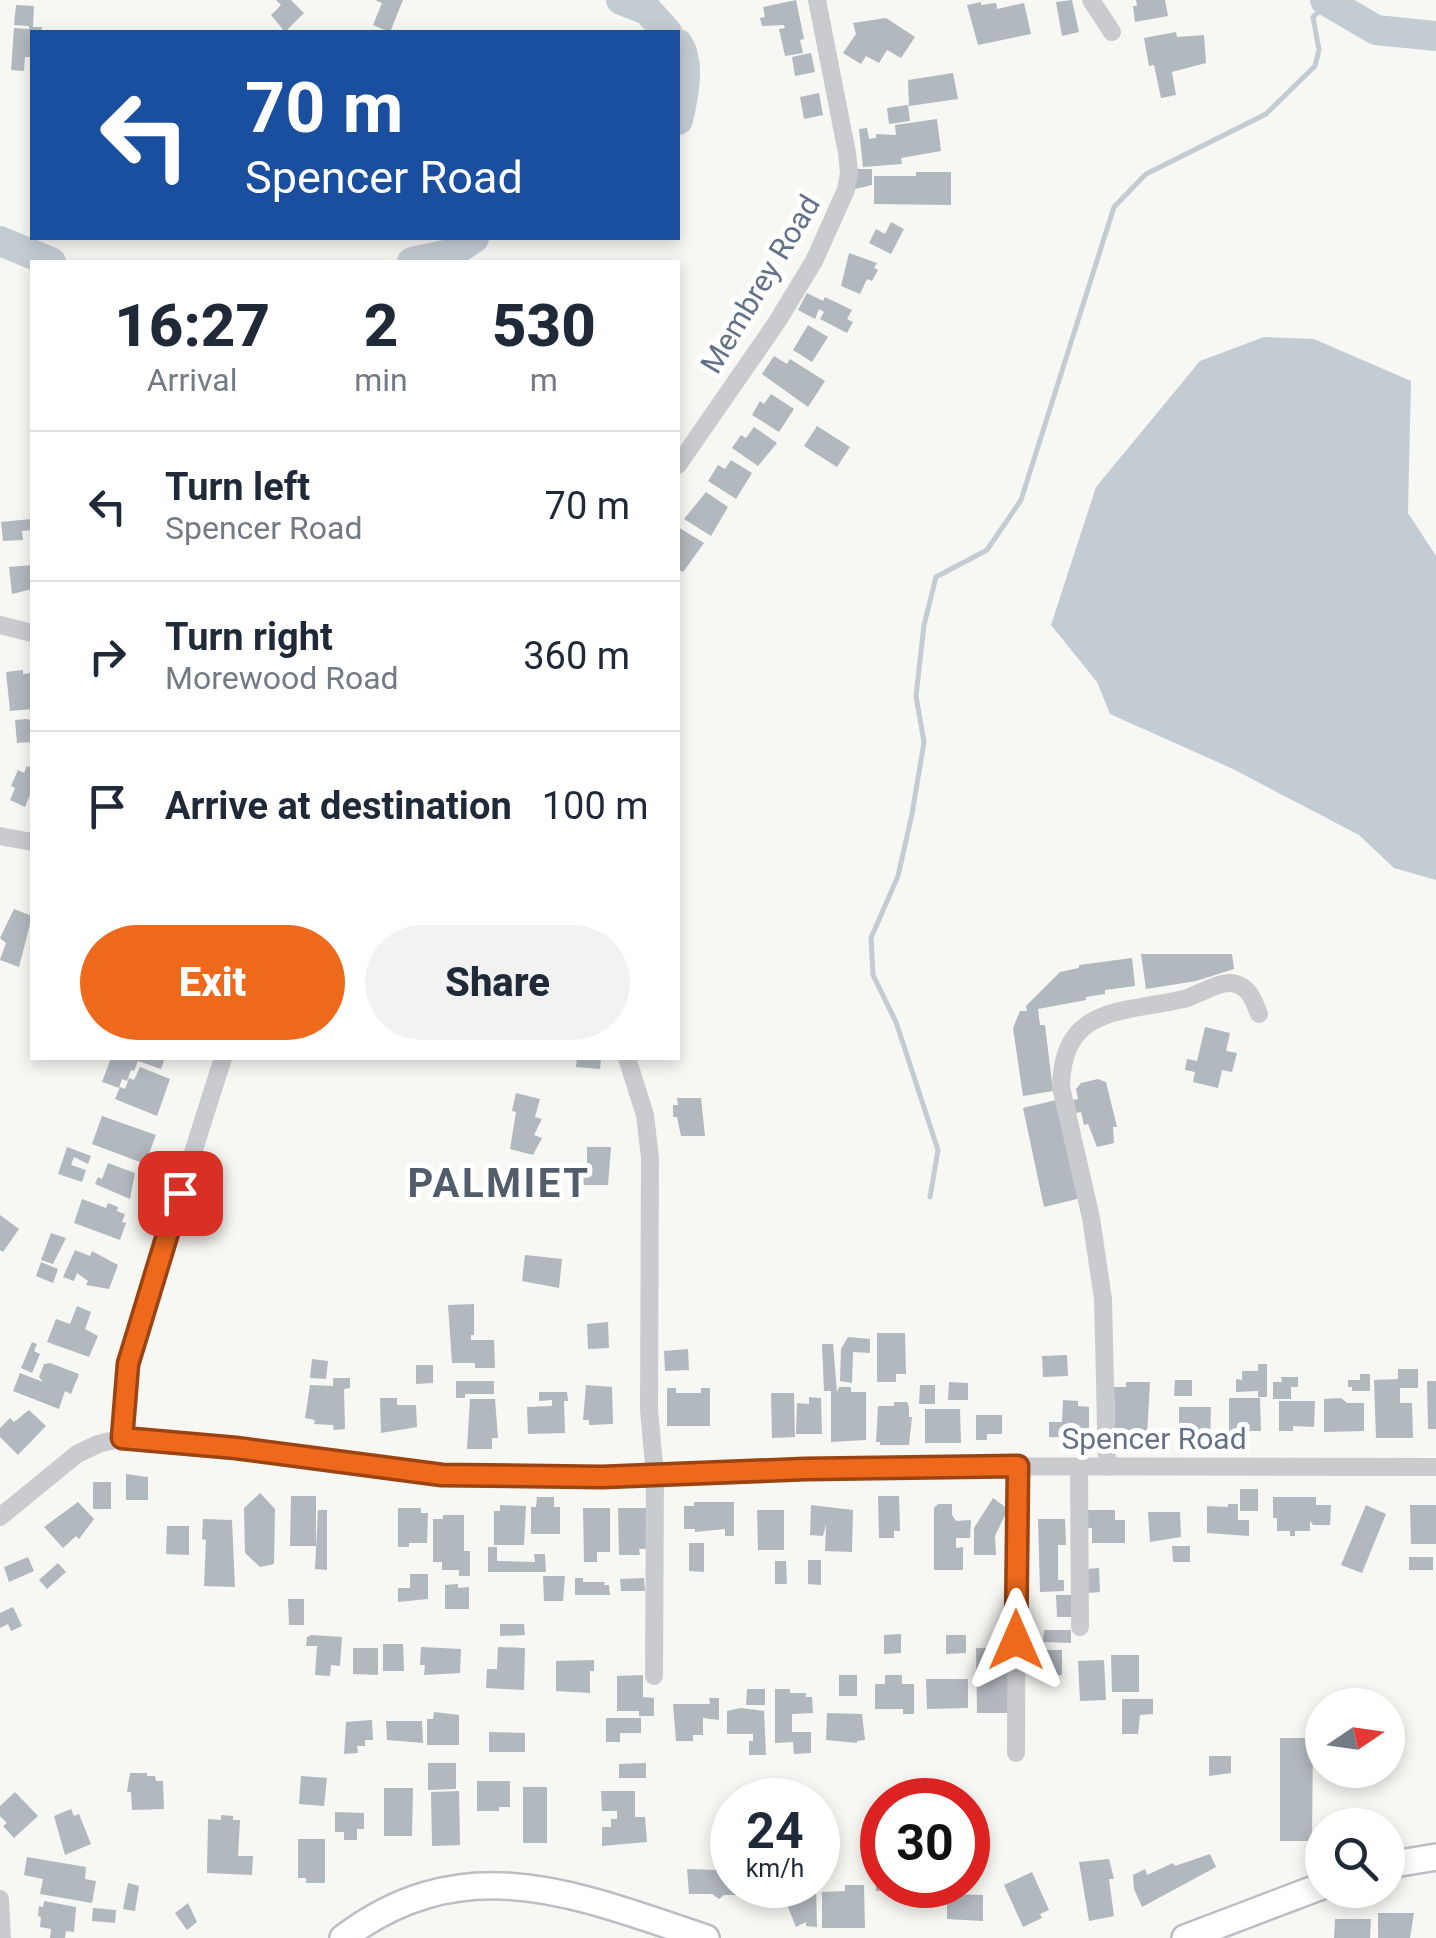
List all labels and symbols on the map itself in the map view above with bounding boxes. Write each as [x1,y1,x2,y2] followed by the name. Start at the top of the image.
[693,189,827,379] street label: Membrey Road
[138,1151,223,1236] pin
[408,1160,590,1207] district label: PALMIET
[1061,1421,1247,1456] street label: Spencer Road
[964,1588,1068,1692] position arrow
[1305,1688,1405,1788] north arrow
[860,1778,990,1908] speed limit sign: 30

